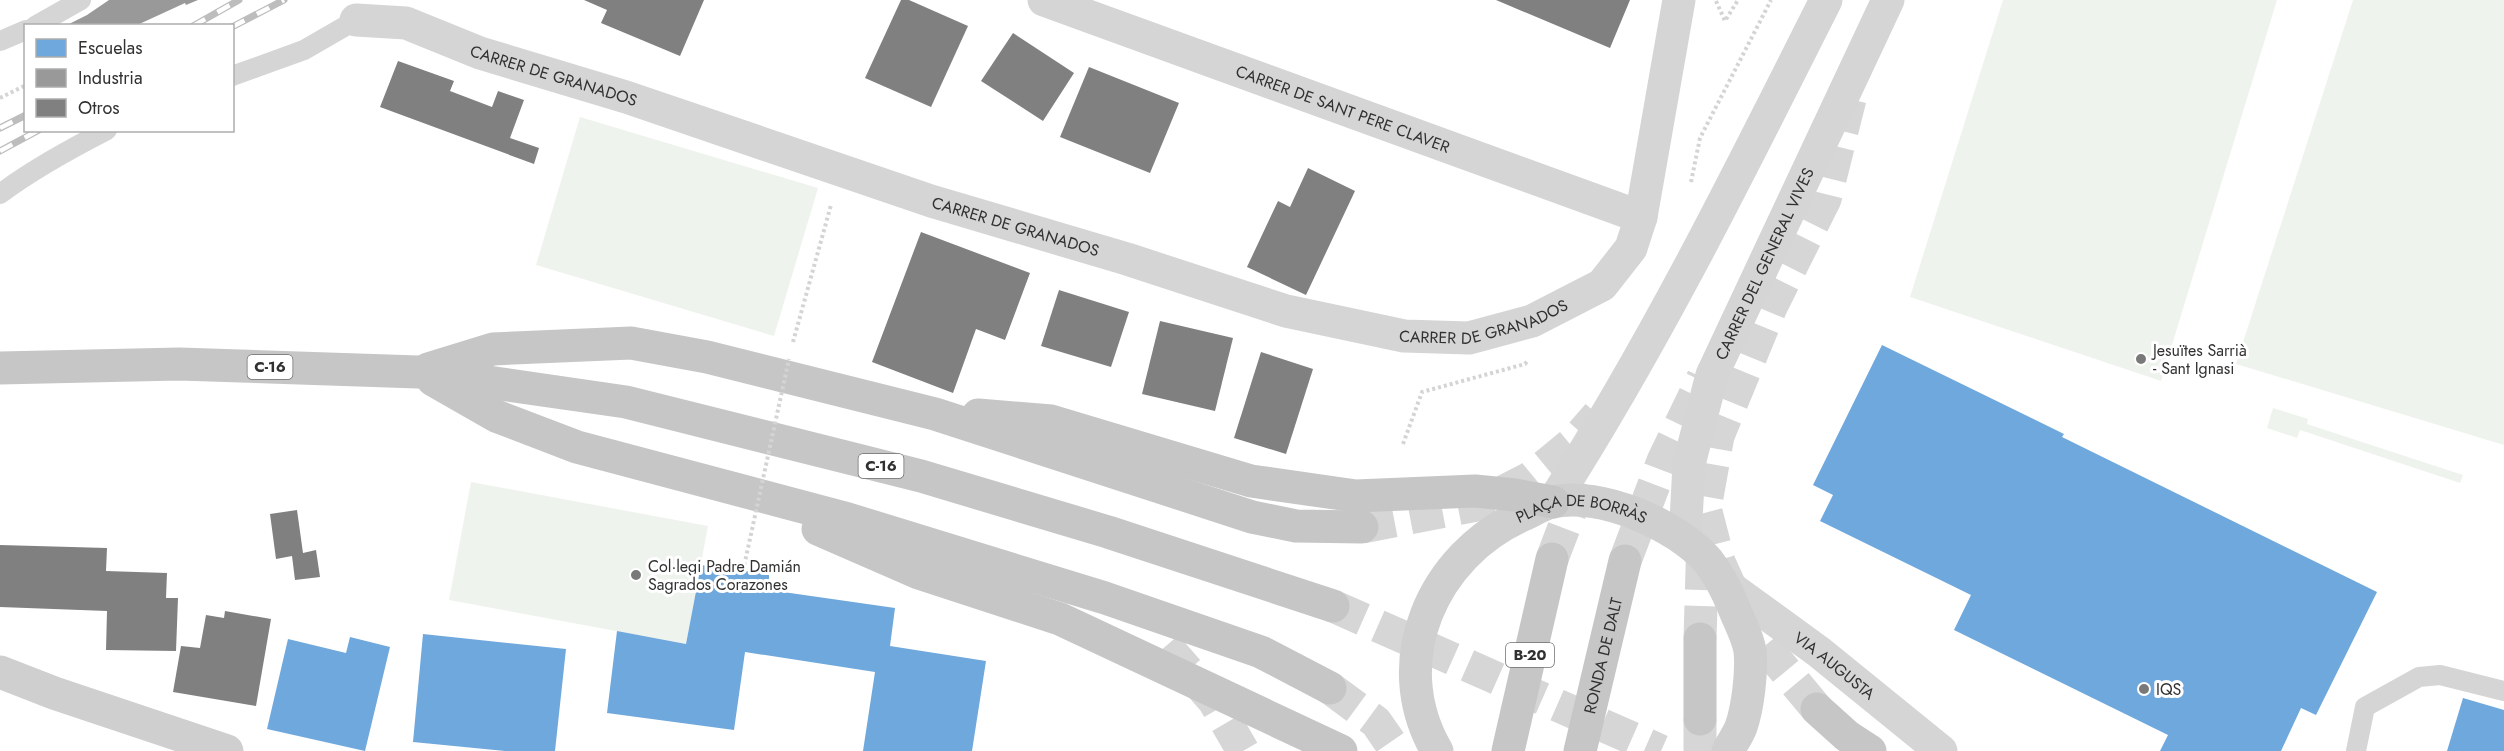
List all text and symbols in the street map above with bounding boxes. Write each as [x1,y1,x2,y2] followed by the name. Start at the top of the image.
[24,24,234,132] legend
[78,35,143,61] text: Escuelas
[467,39,641,112] street label: CARRER DE GRANADOS
[1232,59,1453,158] street label: CARRER DE SANT PERE CLAVER
[78,65,143,91] text: Industria
[78,95,120,121] text: Otros
[1709,163,1819,364] street label: CARRER DEL GENERAL VIVES
[929,190,1102,262] street label: CARRER DE GRANADOS
[1399,293,1572,350] street label: CARRER DE GRANADOS
[2151,339,2247,380] place label: Jesuïtes Sarrià - Sant Ignasi
[2134,352,2148,366] marker: Jesuïtes Sarrià - Sant Ignasi
[248,355,292,379] road number: C-16
[858,454,904,478] road number: C-16
[1512,488,1651,529] text: PLAÇA DE BORRÀS
[1514,511,1650,531] street label: PLAÇA DE BORRÀS
[648,555,801,596] place label: Col·legi Padre Damián Sagrados Corazones
[629,568,643,582] marker: Col·legi Padre Damián Sagrados Corazones
[1578,595,1628,716] street label: RONDA DE DALT
[1789,626,1881,705] street label: VIA AUGUSTA
[1506,643,1554,667] road number: B-20
[2156,678,2182,701] place label: IQS
[2137,682,2151,696] marker: IQS

